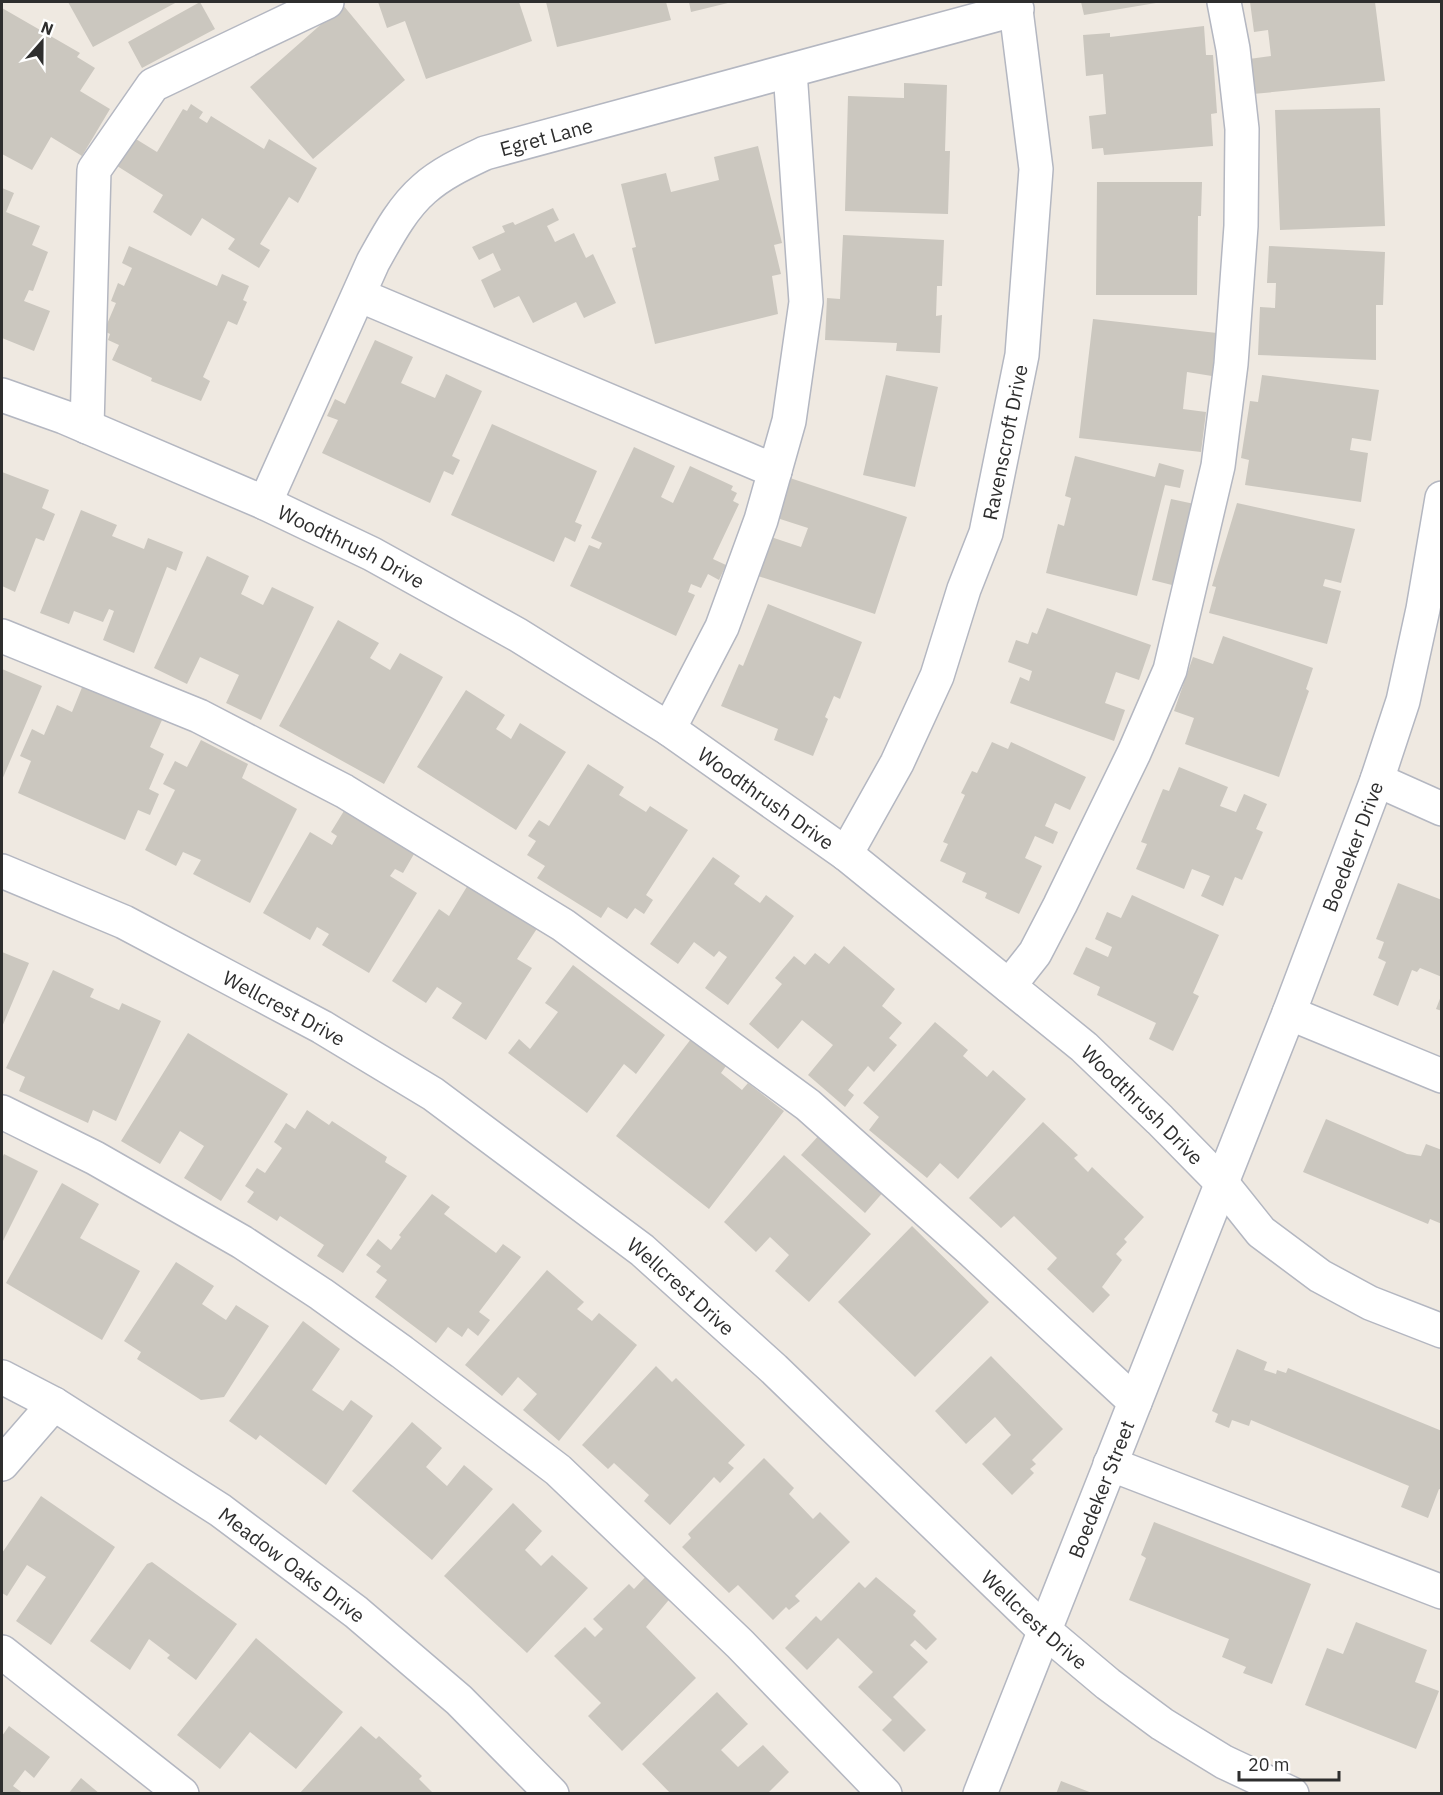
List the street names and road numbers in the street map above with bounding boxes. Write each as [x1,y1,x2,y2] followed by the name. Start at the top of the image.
[497,111,596,162] street label: Egret Lane
[975,362,1033,522] street label: Ravenscroft Drive
[274,498,430,594] street label: Woodthrush Drive
[693,740,840,855] street label: Woodthrush Drive
[1315,777,1389,916] street label: Boedeker Drive
[218,964,351,1052] street label: Wellcrest Drive
[1076,1038,1210,1170] street label: Woodthrush Drive
[622,1230,741,1341] street label: Wellcrest Drive
[1061,1416,1140,1562] street label: Boedeker Street
[214,1500,372,1628] street label: Meadow Oaks Drive
[976,1563,1094,1675] street label: Wellcrest Drive

